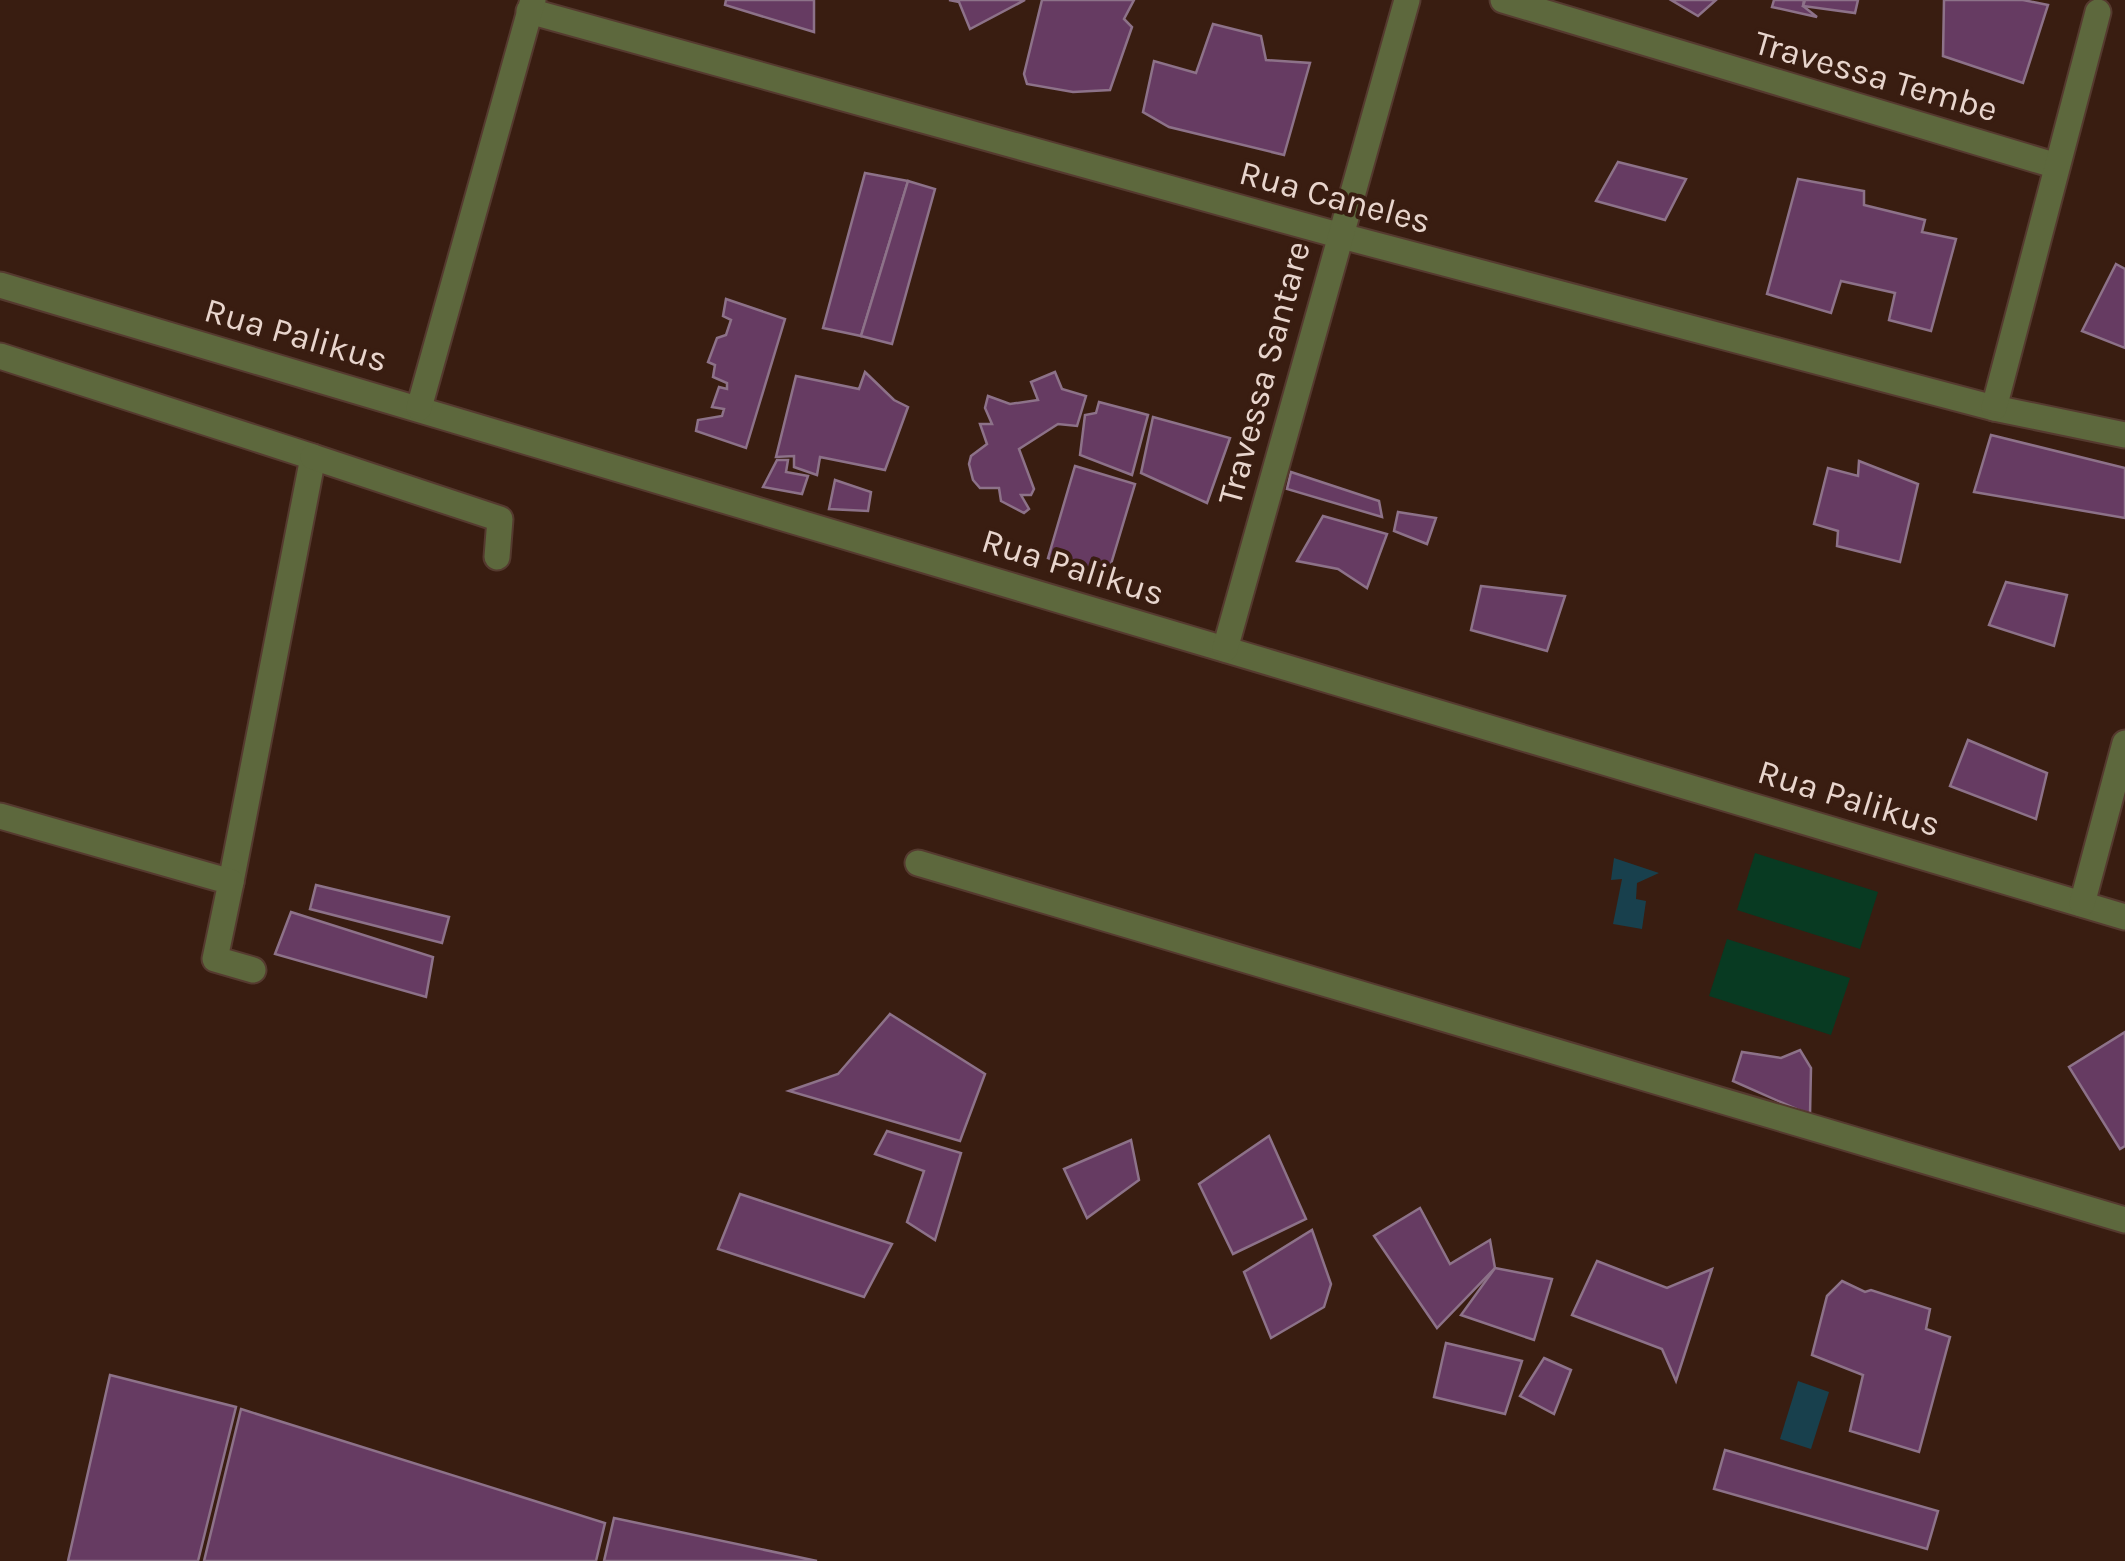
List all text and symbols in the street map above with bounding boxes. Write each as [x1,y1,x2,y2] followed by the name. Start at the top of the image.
[1750,22,2002,130] street label: Travessa Tembe
[1235,152,1435,242] street label: Rua Caneles
[1209,237,1319,509] street label: Travessa Santare
[200,289,392,381] street label: Rua Palikus
[977,520,1169,614] street label: Rua Palikus
[1753,751,1945,845] street label: Rua Palikus

